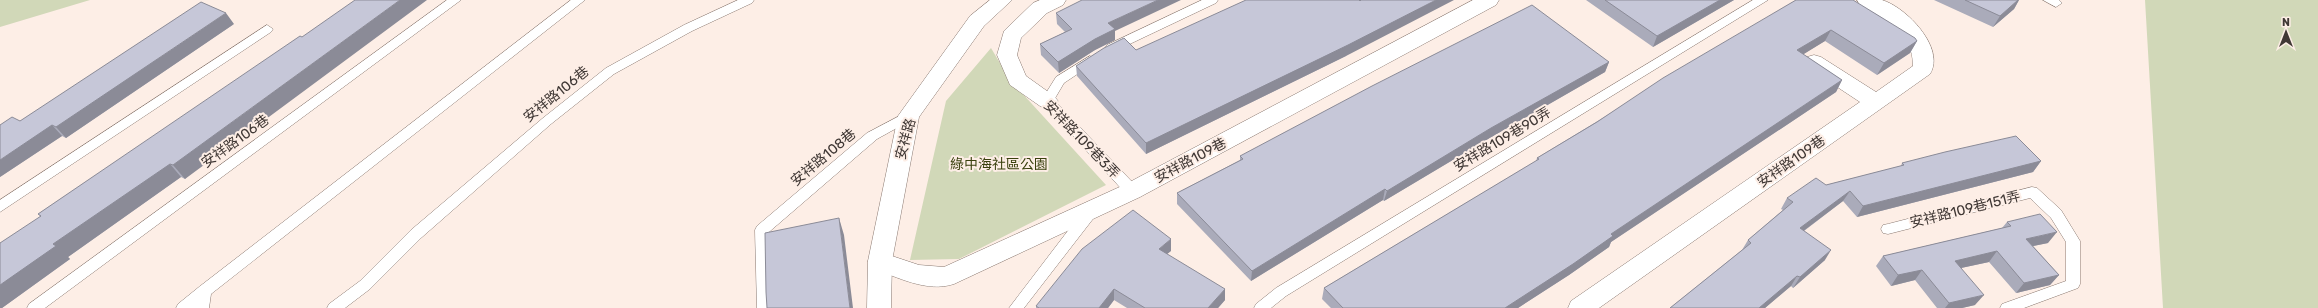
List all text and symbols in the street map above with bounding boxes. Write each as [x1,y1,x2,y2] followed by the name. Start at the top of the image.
[2266,12,2306,52] north arrow
[2282,16,2290,29] text: N
[520,63,592,126] street label: 安祥路106巷
[1040,97,1123,182] street label: 安祥路109巷3弄
[1451,104,1554,175] street label: 安祥路109巷90弄
[198,111,272,172] street label: 安祥路106巷
[892,117,919,162] street label: 安祥路
[787,125,859,190] street label: 安祥路108巷
[1754,132,1829,191] street label: 安祥路109巷
[1151,134,1229,187] street label: 安祥路109巷
[950,156,1048,173] park label: 綠中海社區公園
[1908,188,2022,231] street label: 安祥路109巷151弄

